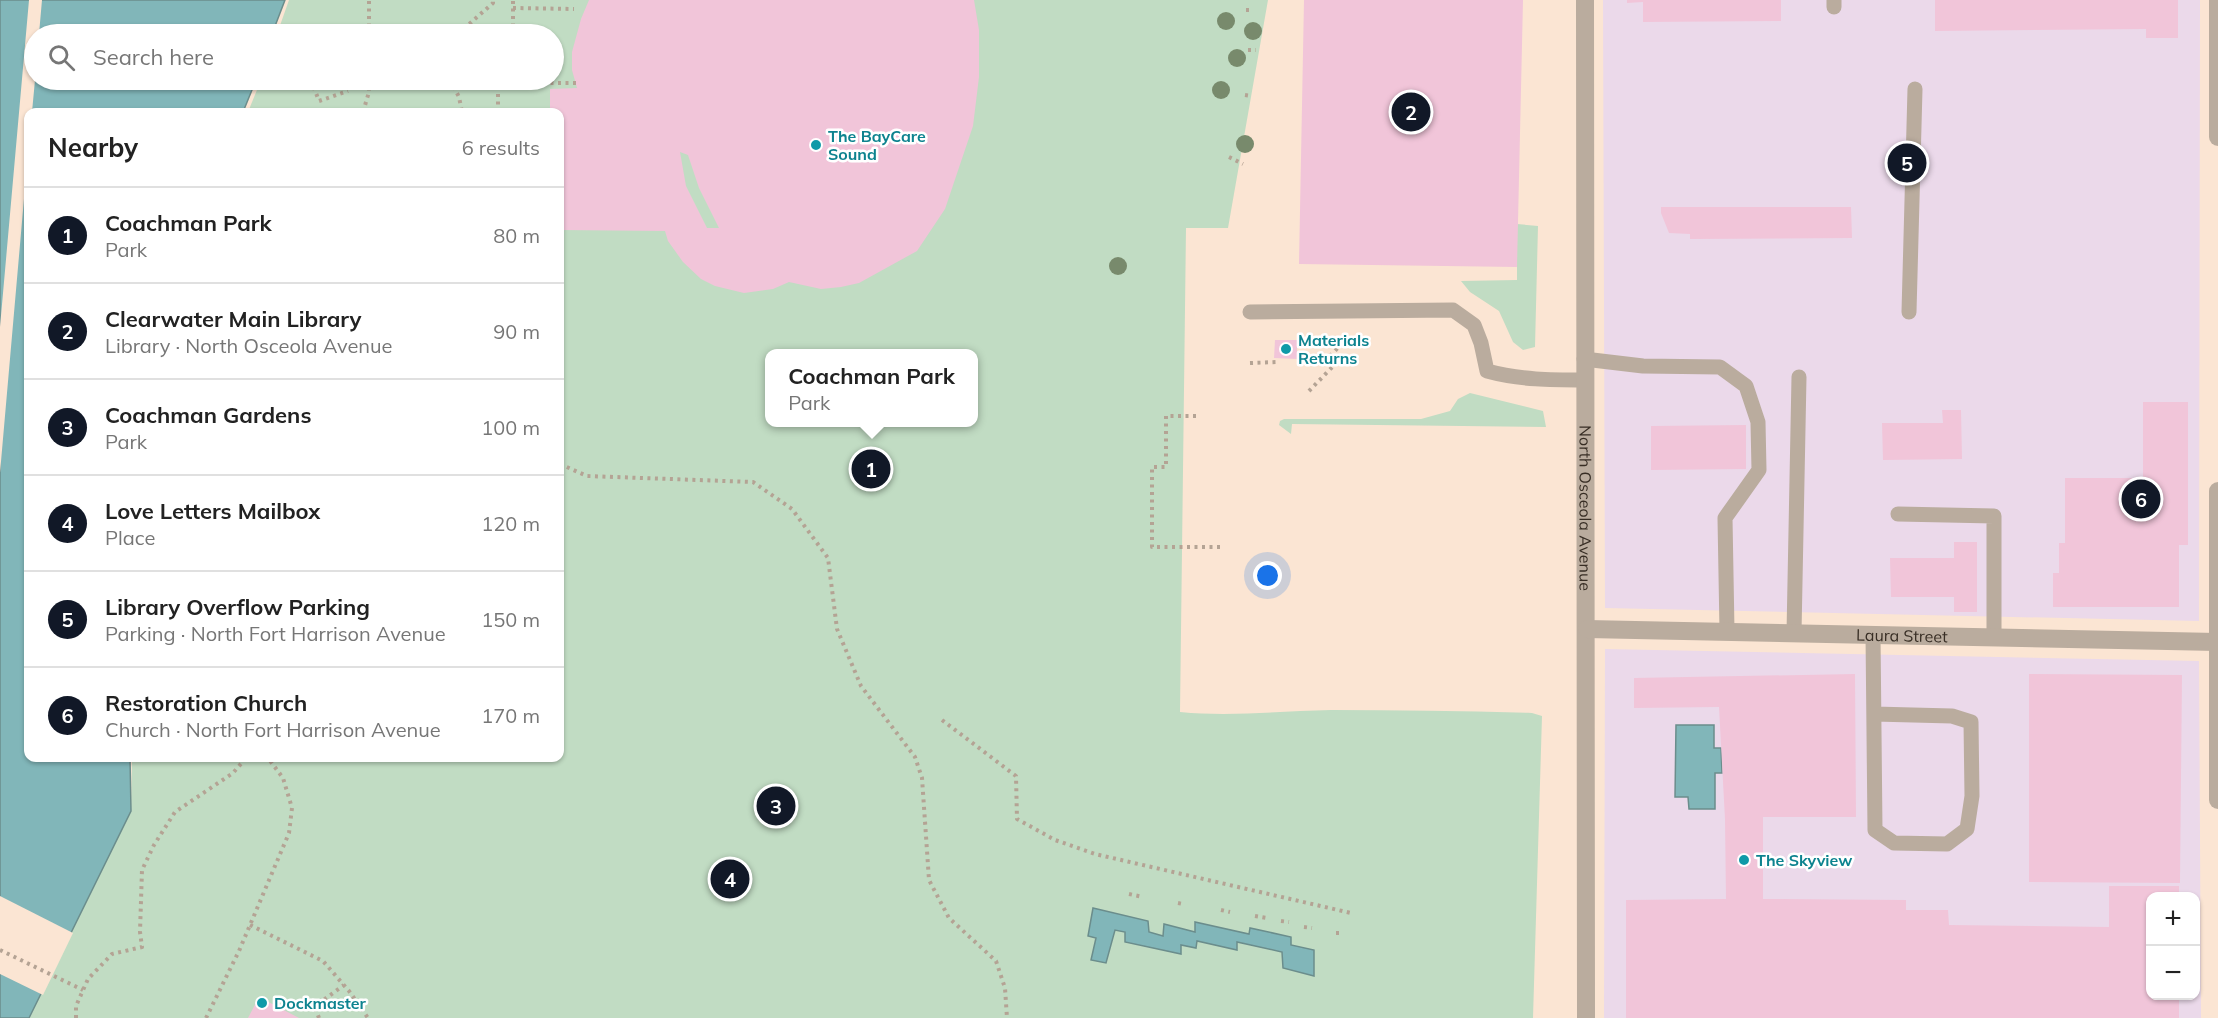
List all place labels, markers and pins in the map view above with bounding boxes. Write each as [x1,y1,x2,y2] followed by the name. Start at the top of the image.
[1392,90,1430,134] pin: 2
[828,126,926,164] place label: The BayCare Sound
[809,138,823,152] marker: The BayCare Sound
[1888,140,1926,186] pin: 5
[1298,330,1369,368] place label: Materials Returns
[1279,342,1293,356] marker: Materials Returns
[852,446,890,492] pin: 1
[2122,476,2160,522] pin: 6
[756,784,796,828] pin: 3
[1756,850,1852,870] place label: The Skyview
[1737,853,1751,867] marker: The Skyview
[710,856,750,902] pin: 4
[274,993,367,1013] place label: Dockmaster
[255,996,269,1010] marker: Dockmaster

